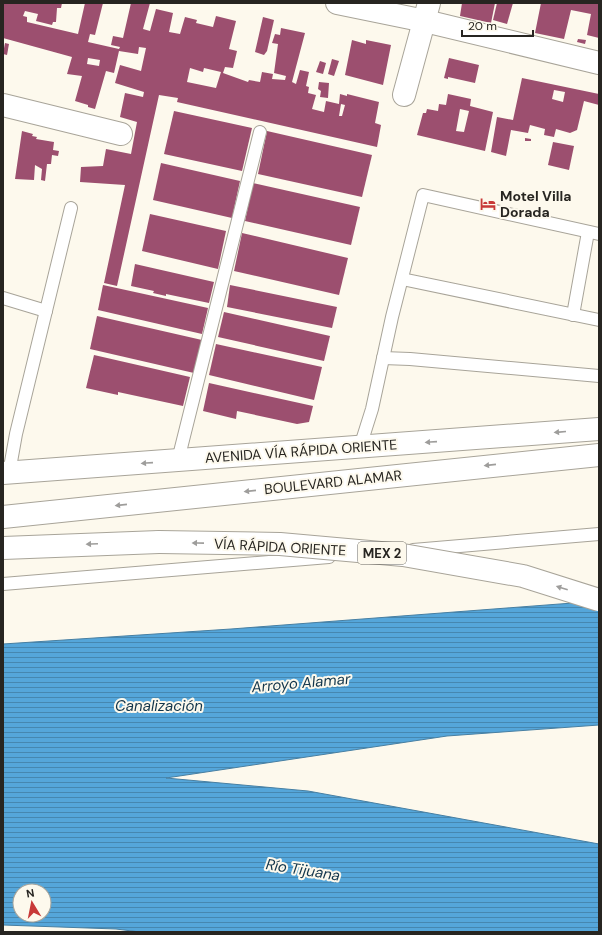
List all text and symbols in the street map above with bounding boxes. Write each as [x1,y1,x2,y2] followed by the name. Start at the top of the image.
[462,12,533,38] scale bar
[468,18,497,34] text: 20 m
[500,187,571,221] place label: Motel Villa Dorada
[479,195,497,213] hotel icon: Motel Villa Dorada
[554,428,566,435] one-way arrow
[204,435,398,467] street label: AVENIDA VÍA RÁPIDA ORIENTE
[425,439,437,446] one-way arrow
[141,459,153,466] one-way arrow
[484,462,497,469] one-way arrow
[263,466,403,498] street label: BOULEVARD ALAMAR
[244,488,256,495] one-way arrow
[115,502,127,508] one-way arrow
[213,535,347,559] street label: VÍA RÁPIDA ORIENTE
[191,540,204,546] one-way arrow
[86,541,98,548] one-way arrow
[358,542,406,564] road number: MEX 2
[555,585,567,591] one-way arrow
[250,669,352,697] water label: Arroyo Alamar
[115,696,203,716] water label: Canalización
[264,854,342,886] water label: Río Tijuana
[12,883,52,923] north arrow
[25,886,35,901] text: N

